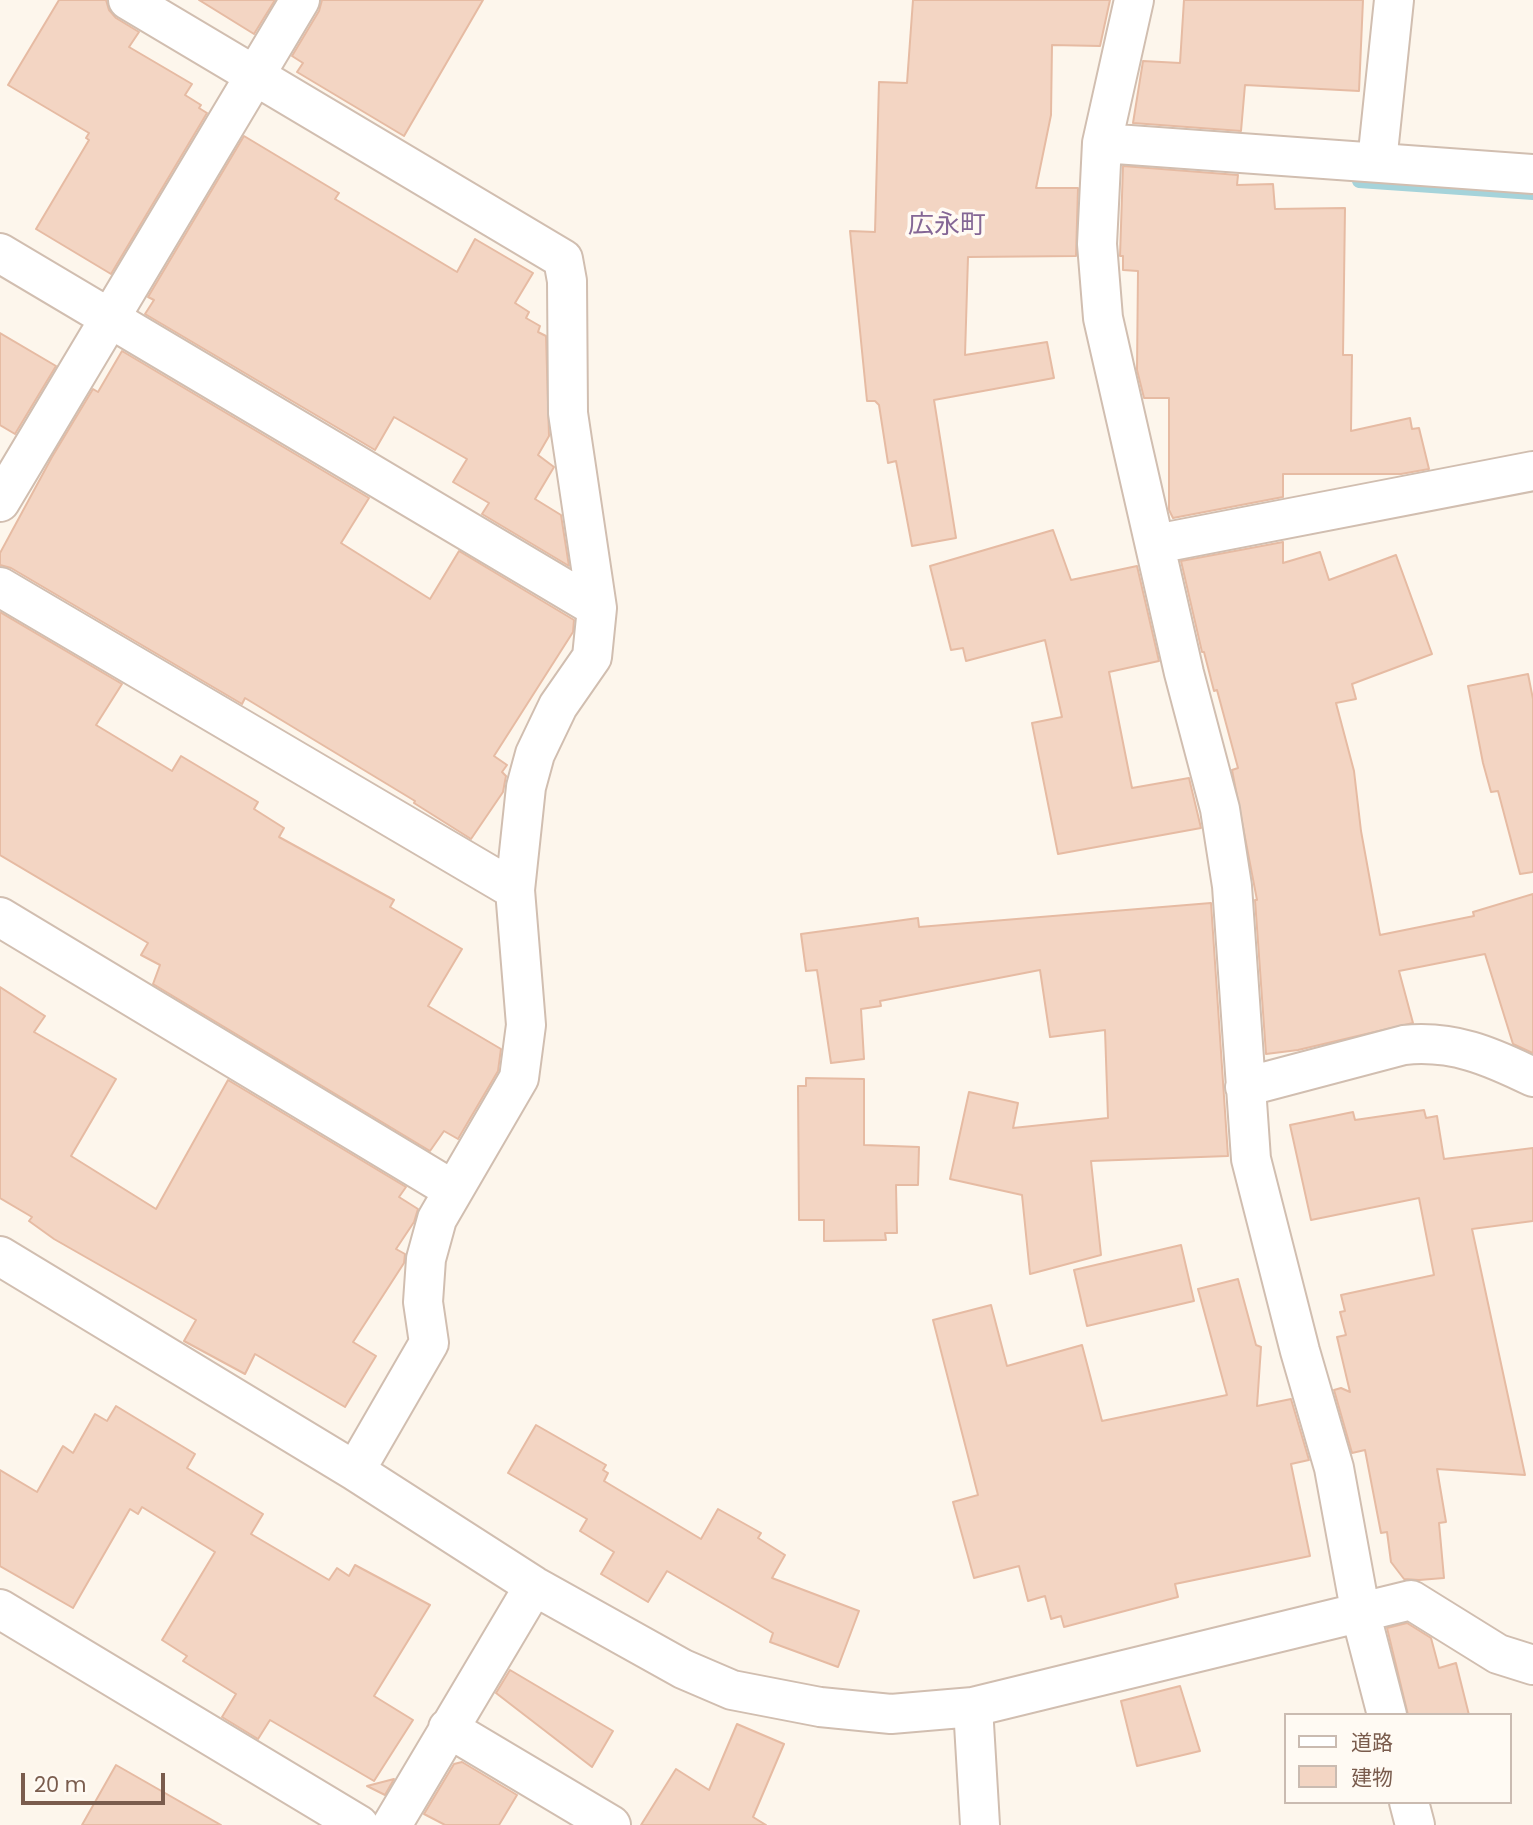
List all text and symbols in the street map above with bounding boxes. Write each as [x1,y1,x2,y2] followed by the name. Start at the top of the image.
[908,210,986,242] district label: 広永町
[1284,1713,1512,1804] legend
[1351,1728,1393,1757] text: 道路
[24,1758,168,1802] scale bar
[1351,1763,1393,1792] text: 建物
[34,1770,87,1799] text: 20 m

